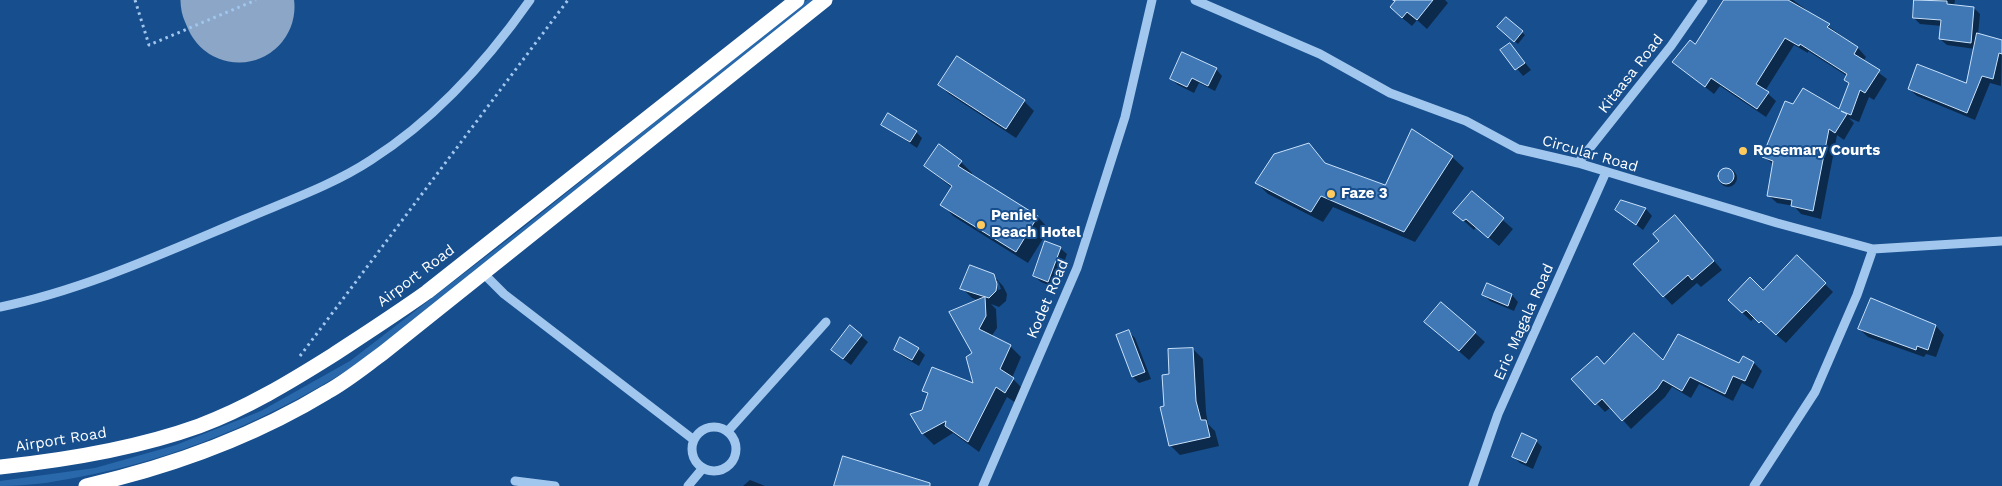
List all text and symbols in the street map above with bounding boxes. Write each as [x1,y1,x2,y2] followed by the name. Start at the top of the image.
[1595,31,1667,117] street label: Kitaasa Road
[1540,132,1640,176] street label: Circular Road
[1753,142,1880,160] place label: Rosemary Courts
[1737,145,1749,157] marker: Rosemary Courts
[1341,185,1388,203] place label: Faze 3
[1325,188,1337,200] marker: Faze 3
[991,207,1081,242] place label: Peniel Beach Hotel
[975,219,987,231] marker: Peniel Beach Hotel
[374,241,458,311] street label: Airport Road
[1023,257,1073,341] street label: Kodet Road
[1490,261,1558,383] street label: Eric Magala Road
[14,424,108,456] street label: Airport Road

